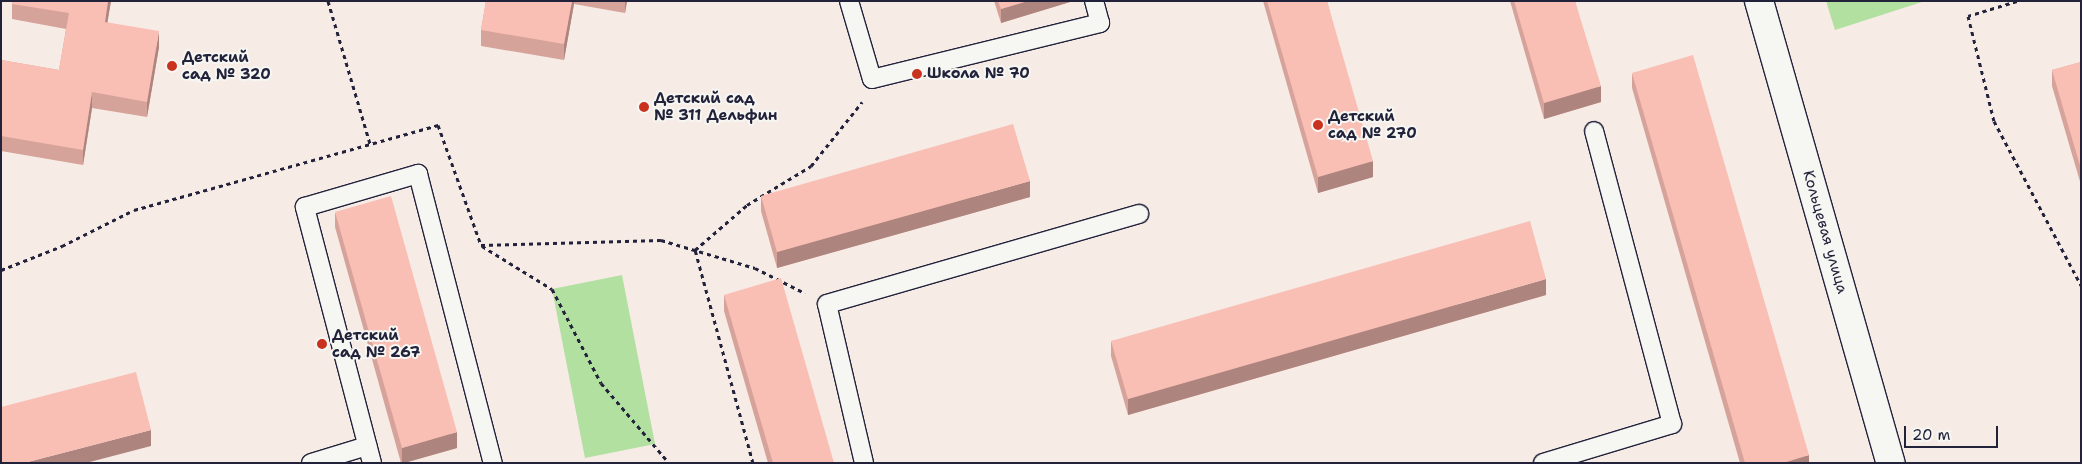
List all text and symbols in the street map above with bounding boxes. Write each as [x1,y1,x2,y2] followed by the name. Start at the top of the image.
[182,48,271,83] place label: Детский сад № 320
[166,60,178,72] marker: Детский сад № 320
[927,65,1030,83] place label: Школа № 70
[911,68,923,80] marker: Школа № 70
[654,89,778,124] place label: Детский сад № 311 Дельфин
[638,101,650,113] marker: Детский сад № 311 Дельфин
[1328,107,1417,142] place label: Детский сад № 270
[1312,119,1324,131] marker: Детский сад № 270
[1799,168,1851,296] street label: Кольцевая улица
[332,326,420,361] place label: Детский сад № 267
[316,338,328,350] marker: Детский сад № 267
[1907,416,2001,448] scale bar
[1912,425,1951,445] text: 20 m

